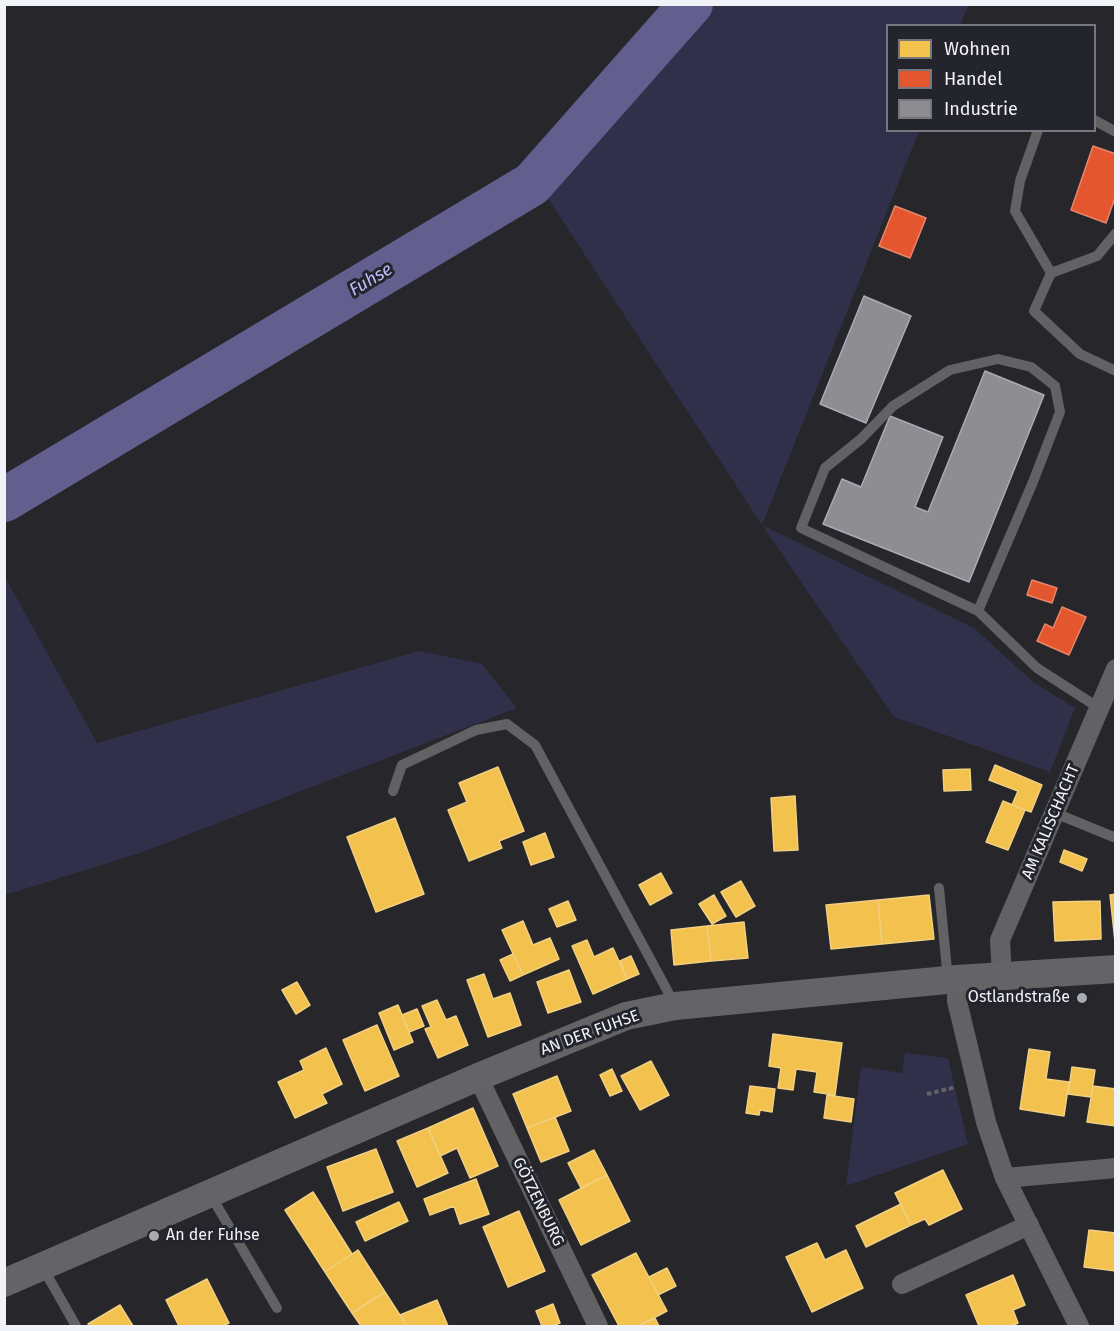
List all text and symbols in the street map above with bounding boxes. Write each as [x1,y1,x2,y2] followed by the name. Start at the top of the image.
[886,24,1096,132] legend
[944,38,1011,60] text: Wohnen
[944,68,1002,90] text: Handel
[944,98,1018,120] text: Industrie
[346,259,396,301] water label: Fuhse
[1018,762,1084,882] street label: AM KALISCHACHT
[968,988,1070,1008] place label: Ostlandstraße
[1075,991,1089,1005] marker: Ostlandstraße
[538,1006,642,1060] street label: AN DER FUHSE
[508,1154,568,1250] street label: GÖTZENBURG
[166,1226,260,1246] place label: An der Fuhse
[147,1229,161,1243] marker: An der Fuhse

